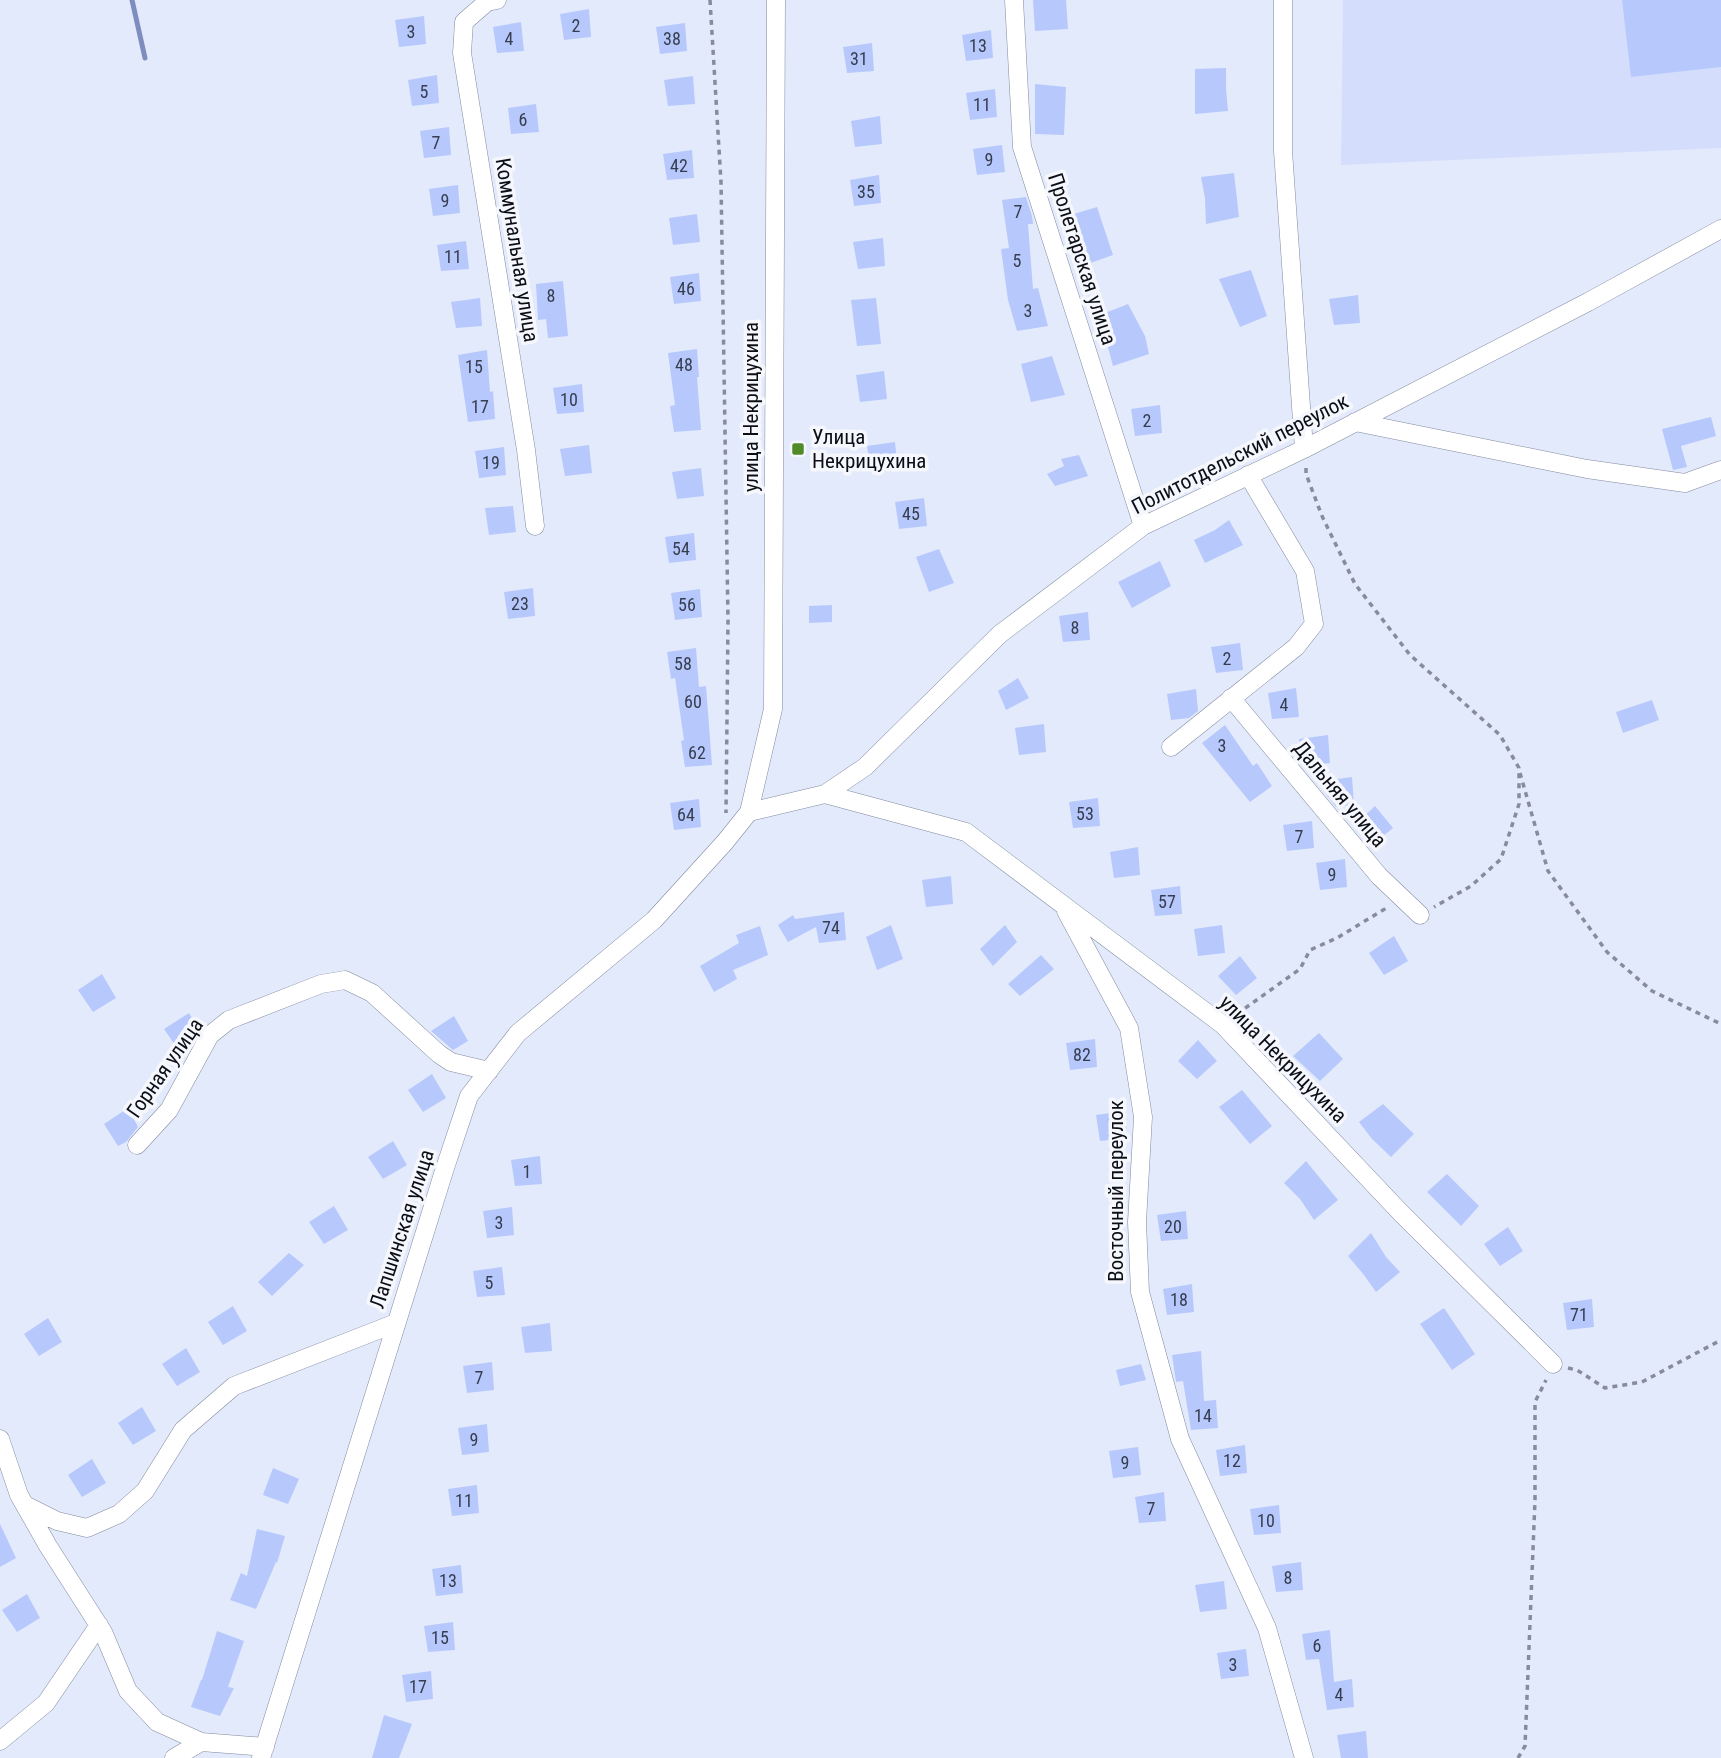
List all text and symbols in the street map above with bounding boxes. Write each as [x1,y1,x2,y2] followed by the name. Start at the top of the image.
[572,15,581,36] house number: 2
[407,21,415,42] house number: 3
[505,28,514,49] house number: 4
[663,28,681,49] house number: 38
[969,35,987,56] house number: 13
[850,48,868,69] house number: 31
[420,81,429,102] house number: 5
[973,94,991,115] house number: 11
[519,109,527,130] house number: 6
[432,132,441,153] house number: 7
[985,149,993,170] house number: 9
[670,155,688,176] house number: 42
[491,156,543,344] street label: Коммунальная улица
[1043,170,1121,348] street label: Пролетарская улица
[857,181,875,202] house number: 35
[441,190,449,211] house number: 9
[1014,201,1023,222] house number: 7
[444,246,462,267] house number: 11
[1013,250,1022,271] house number: 5
[677,278,695,299] house number: 46
[547,285,555,306] house number: 8
[1024,300,1032,321] house number: 3
[739,322,763,492] street label: улица Некрицухина
[675,354,693,375] house number: 48
[465,356,483,377] house number: 15
[560,389,578,410] house number: 10
[1128,389,1352,519] street label: Политотдельский переулок
[471,396,489,417] house number: 17
[1143,410,1152,431] house number: 2
[812,425,926,473] place label: Улица Некрицухина
[790,441,806,457] marker: Улица Некрицухина
[482,452,500,473] house number: 19
[902,503,920,524] house number: 45
[672,538,690,559] house number: 54
[511,593,529,614] house number: 23
[678,594,696,615] house number: 56
[1071,617,1079,638] house number: 8
[1223,648,1232,669] house number: 2
[674,653,692,674] house number: 58
[684,691,702,712] house number: 60
[1280,694,1289,715] house number: 4
[1218,735,1226,756] house number: 3
[1289,736,1391,852] street label: Дальняя улица
[688,742,706,763] house number: 62
[1076,803,1094,824] house number: 53
[677,804,695,825] house number: 64
[1295,826,1304,847] house number: 7
[1328,864,1336,885] house number: 9
[1158,891,1176,912] house number: 57
[822,917,840,938] house number: 74
[1214,990,1352,1128] street label: улица Некрицухина
[122,1014,208,1122] street label: Горная улица
[1073,1044,1091,1065] house number: 82
[1104,1100,1128,1282] street label: Восточный переулок
[365,1147,439,1311] street label: Лапшинская улица
[523,1161,531,1182] house number: 1
[495,1212,503,1233] house number: 3
[1164,1216,1182,1237] house number: 20
[485,1272,494,1293] house number: 5
[1170,1289,1188,1310] house number: 18
[1570,1304,1588,1325] house number: 71
[475,1367,484,1388] house number: 7
[1194,1405,1212,1426] house number: 14
[470,1429,478,1450] house number: 9
[1223,1450,1241,1471] house number: 12
[1121,1452,1129,1473] house number: 9
[455,1490,473,1511] house number: 11
[1147,1498,1156,1519] house number: 7
[1257,1510,1275,1531] house number: 10
[1284,1567,1292,1588] house number: 8
[439,1570,457,1591] house number: 13
[431,1627,449,1648] house number: 15
[1313,1635,1321,1656] house number: 6
[1229,1654,1237,1675] house number: 3
[409,1676,427,1697] house number: 17
[1335,1684,1344,1705] house number: 4

